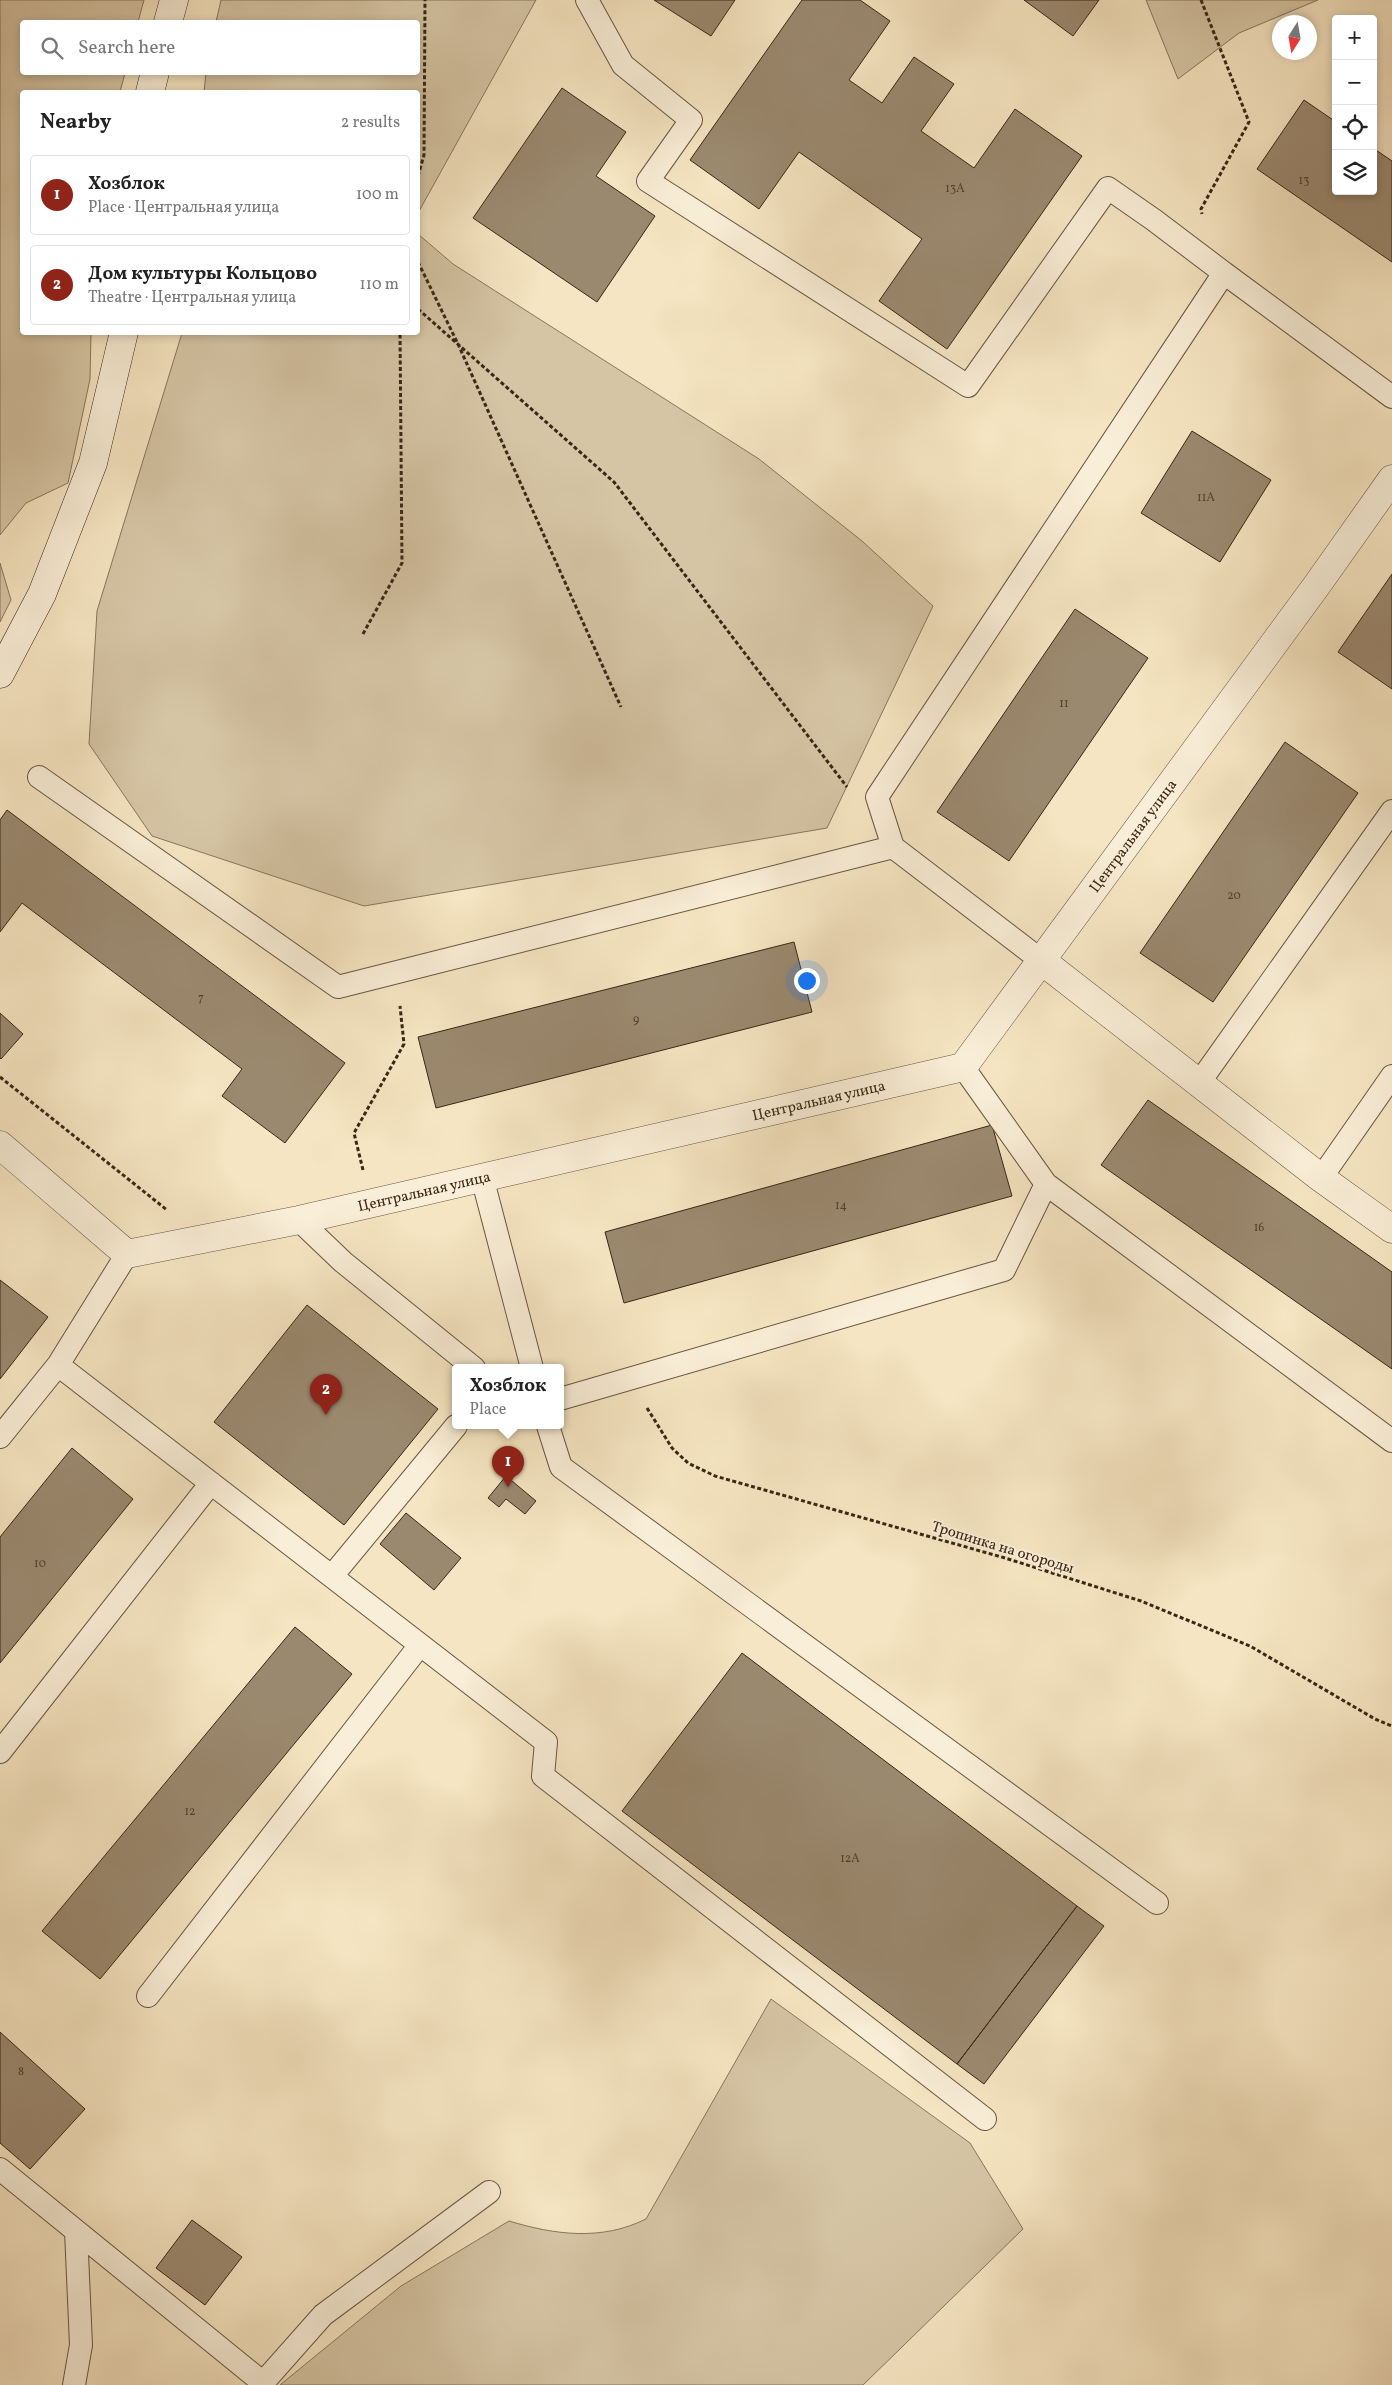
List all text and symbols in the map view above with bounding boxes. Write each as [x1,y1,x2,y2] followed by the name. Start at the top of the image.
[1272,15,1317,60] north arrow
[1332,15,1377,195] map controls
[1332,15,1377,60] button: +
[20,20,420,75] search box
[38,34,66,62] icon: search
[78,35,175,61] text: Search here
[1332,60,1377,105] button: −
[1332,105,1377,150] button: locate
[40,108,111,137] text: Nearby
[341,112,400,134] text: 2 results
[1332,150,1377,195] button: layers
[88,171,165,197] text: Хозблок
[1299,173,1309,189] house number: 13
[945,181,965,197] house number: 13А
[54,184,60,206] text: 1
[356,184,399,206] text: 100 m
[88,197,279,219] text: Place · Центральная улица
[88,261,317,287] text: Дом культуры Кольцово
[53,274,61,296] text: 2
[360,274,399,296] text: 110 m
[88,287,296,309] text: Theatre · Центральная улица
[1197,490,1215,506] house number: 11А
[1059,696,1069,712] house number: 11
[1085,776,1183,898] street label: Центральная улица
[1227,888,1241,904] house number: 20
[794,968,820,994] your location
[198,990,204,1006] house number: 7
[633,1012,639,1028] house number: 9
[750,1076,888,1127] street label: Центральная улица
[356,1167,493,1218] street label: Центральная улица
[835,1198,847,1214] house number: 14
[1254,1220,1264,1236] house number: 16
[452,1364,564,1429] popup
[470,1373,546,1399] text: Хозблок
[310,1374,342,1415] pin: 2
[470,1399,506,1421] text: Place
[492,1446,524,1487] pin: 1
[929,1517,1077,1580] street label: Тропинка на огороды
[34,1556,46,1572] house number: 10
[184,1804,196,1820] house number: 12
[840,1851,860,1867] house number: 12А
[18,2064,24,2080] house number: 8

